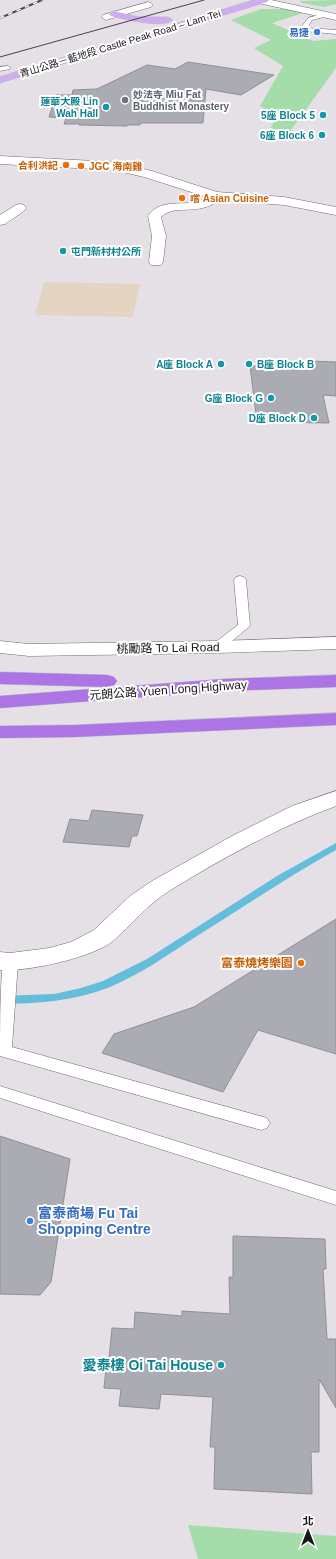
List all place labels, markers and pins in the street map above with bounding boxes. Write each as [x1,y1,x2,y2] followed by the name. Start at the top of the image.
[289,27,309,38] place label: 易捷
[312,27,322,37] marker: 易捷
[133,89,230,112] place label: 妙法寺 Miu Fat Buddhist Monastery
[120,95,130,105] marker: 妙法寺 Miu Fat Buddhist Monastery
[40,96,98,119] place label: 蓮華大殿 Lin Wah Hall
[101,102,111,112] marker: 蓮華大殿 Lin Wah Hall
[261,110,315,121] place label: 5座 Block 5
[318,110,328,120] marker: 5座 Block 5
[260,130,314,141] place label: 6座 Block 6
[317,130,327,140] marker: 6座 Block 6
[18,160,58,171] place label: 合利洪記
[61,160,71,170] marker: 合利洪記
[76,161,86,171] marker: JGC 海南雞
[89,161,142,172] place label: JGC 海南雞
[177,193,187,203] marker: 嚐 Asian Cuisine
[190,193,269,204] place label: 嚐 Asian Cuisine
[58,246,68,256] marker: 屯門新村村公所
[71,246,141,257] place label: 屯門新村村公所
[156,359,213,370] place label: A座 Block A
[216,359,226,369] marker: A座 Block A
[244,359,254,369] marker: B座 Block B
[257,359,314,370] place label: B座 Block B
[205,393,263,404] place label: G座 Block G
[266,393,276,403] marker: G座 Block G
[249,413,306,424] place label: D座 Block D
[309,413,319,423] marker: D座 Block D
[221,956,293,970] place label: 富泰燒烤樂園
[296,958,306,968] marker: 富泰燒烤樂園
[38,1205,151,1237] place label: 富泰商場 Fu Tai Shopping Centre
[25,1216,35,1226] marker: 富泰商場 Fu Tai Shopping Centre
[83,1357,213,1373] place label: 愛泰樓 Oi Tai House
[216,1360,226,1370] marker: 愛泰樓 Oi Tai House

